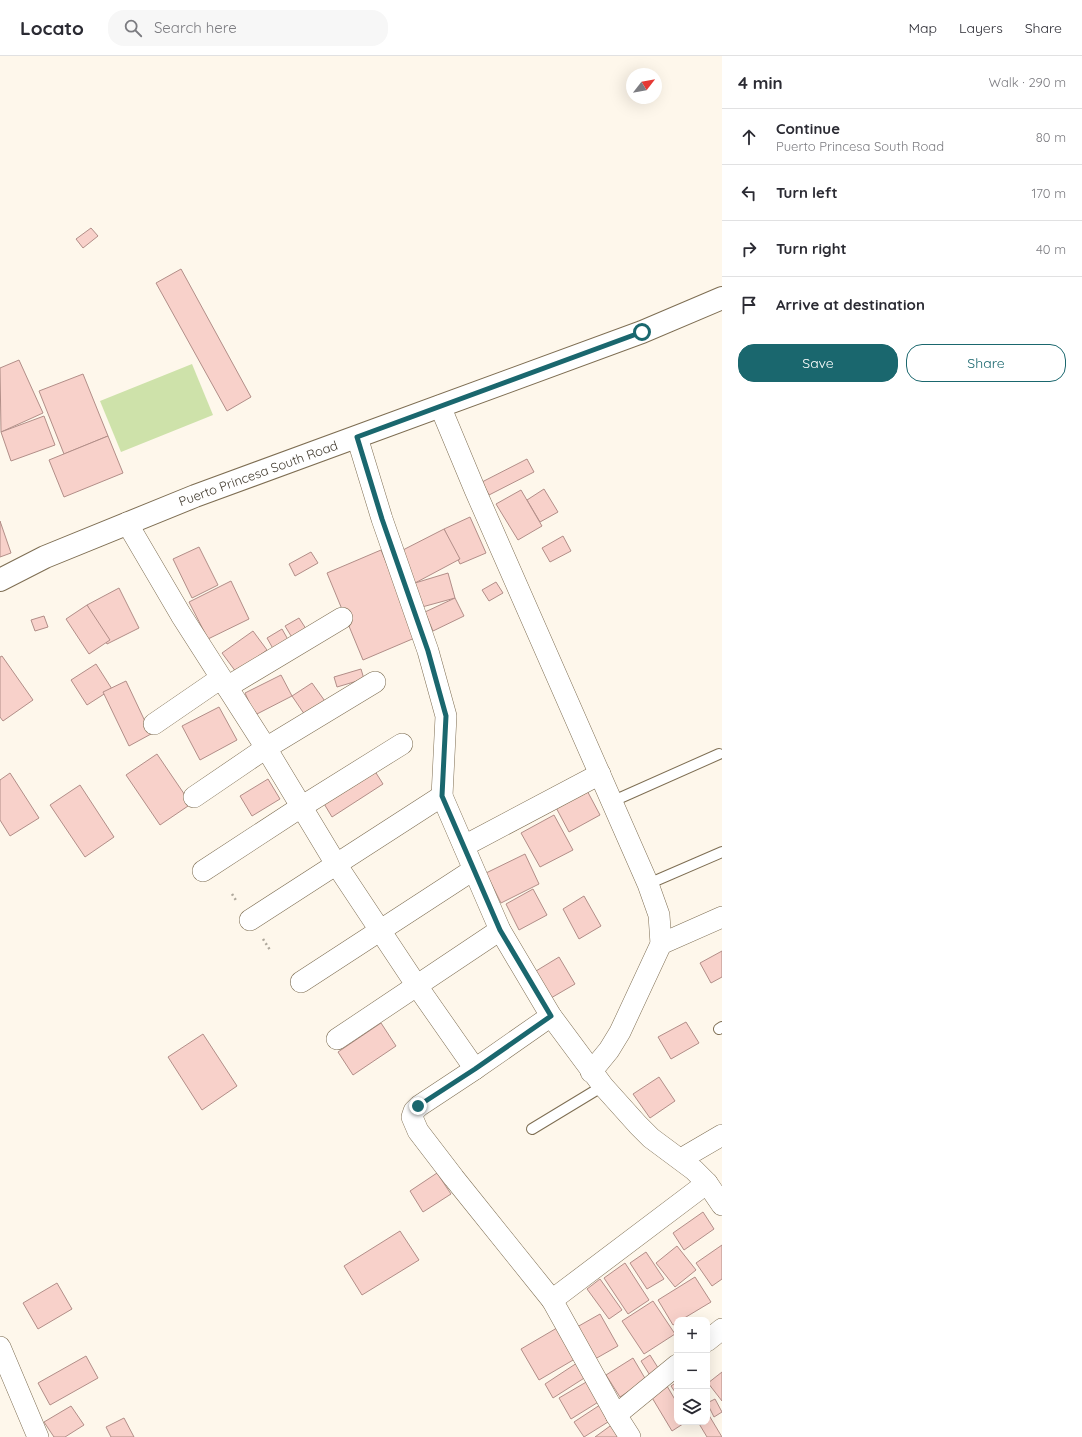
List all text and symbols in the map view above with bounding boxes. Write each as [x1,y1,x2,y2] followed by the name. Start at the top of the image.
[108,10,388,46] search box
[20,16,84,40] text: Locato
[122,17,144,39] icon: search
[154,18,237,37] text: Search here
[908,19,937,37] text: Map
[959,19,1003,37] text: Layers
[1025,19,1062,37] text: Share
[626,68,662,104] north arrow
[738,72,783,93] text: 4 min
[989,74,1066,90] text: Walk · 290 m
[776,119,840,138] text: Continue
[738,126,760,148] icon: ahead
[1036,129,1066,145] text: 80 m
[776,138,944,154] text: Puerto Princesa South Road
[738,182,760,204] icon: left
[776,183,838,202] text: Turn left
[1031,185,1066,201] text: 170 m
[738,238,760,260] icon: right
[776,239,847,258] text: Turn right
[1036,241,1066,257] text: 40 m
[738,294,760,316] icon: arrive
[776,295,925,314] text: Arrive at destination
[633,323,651,341] route start
[738,344,898,382] button: Save
[906,344,1066,382] button: Share
[176,437,340,509] street label: Puerto Princesa South Road
[409,1097,427,1115] route end
[674,1317,710,1425] map controls
[674,1317,710,1353] button: +
[674,1353,710,1389] button: −
[674,1389,710,1425] button: layers

